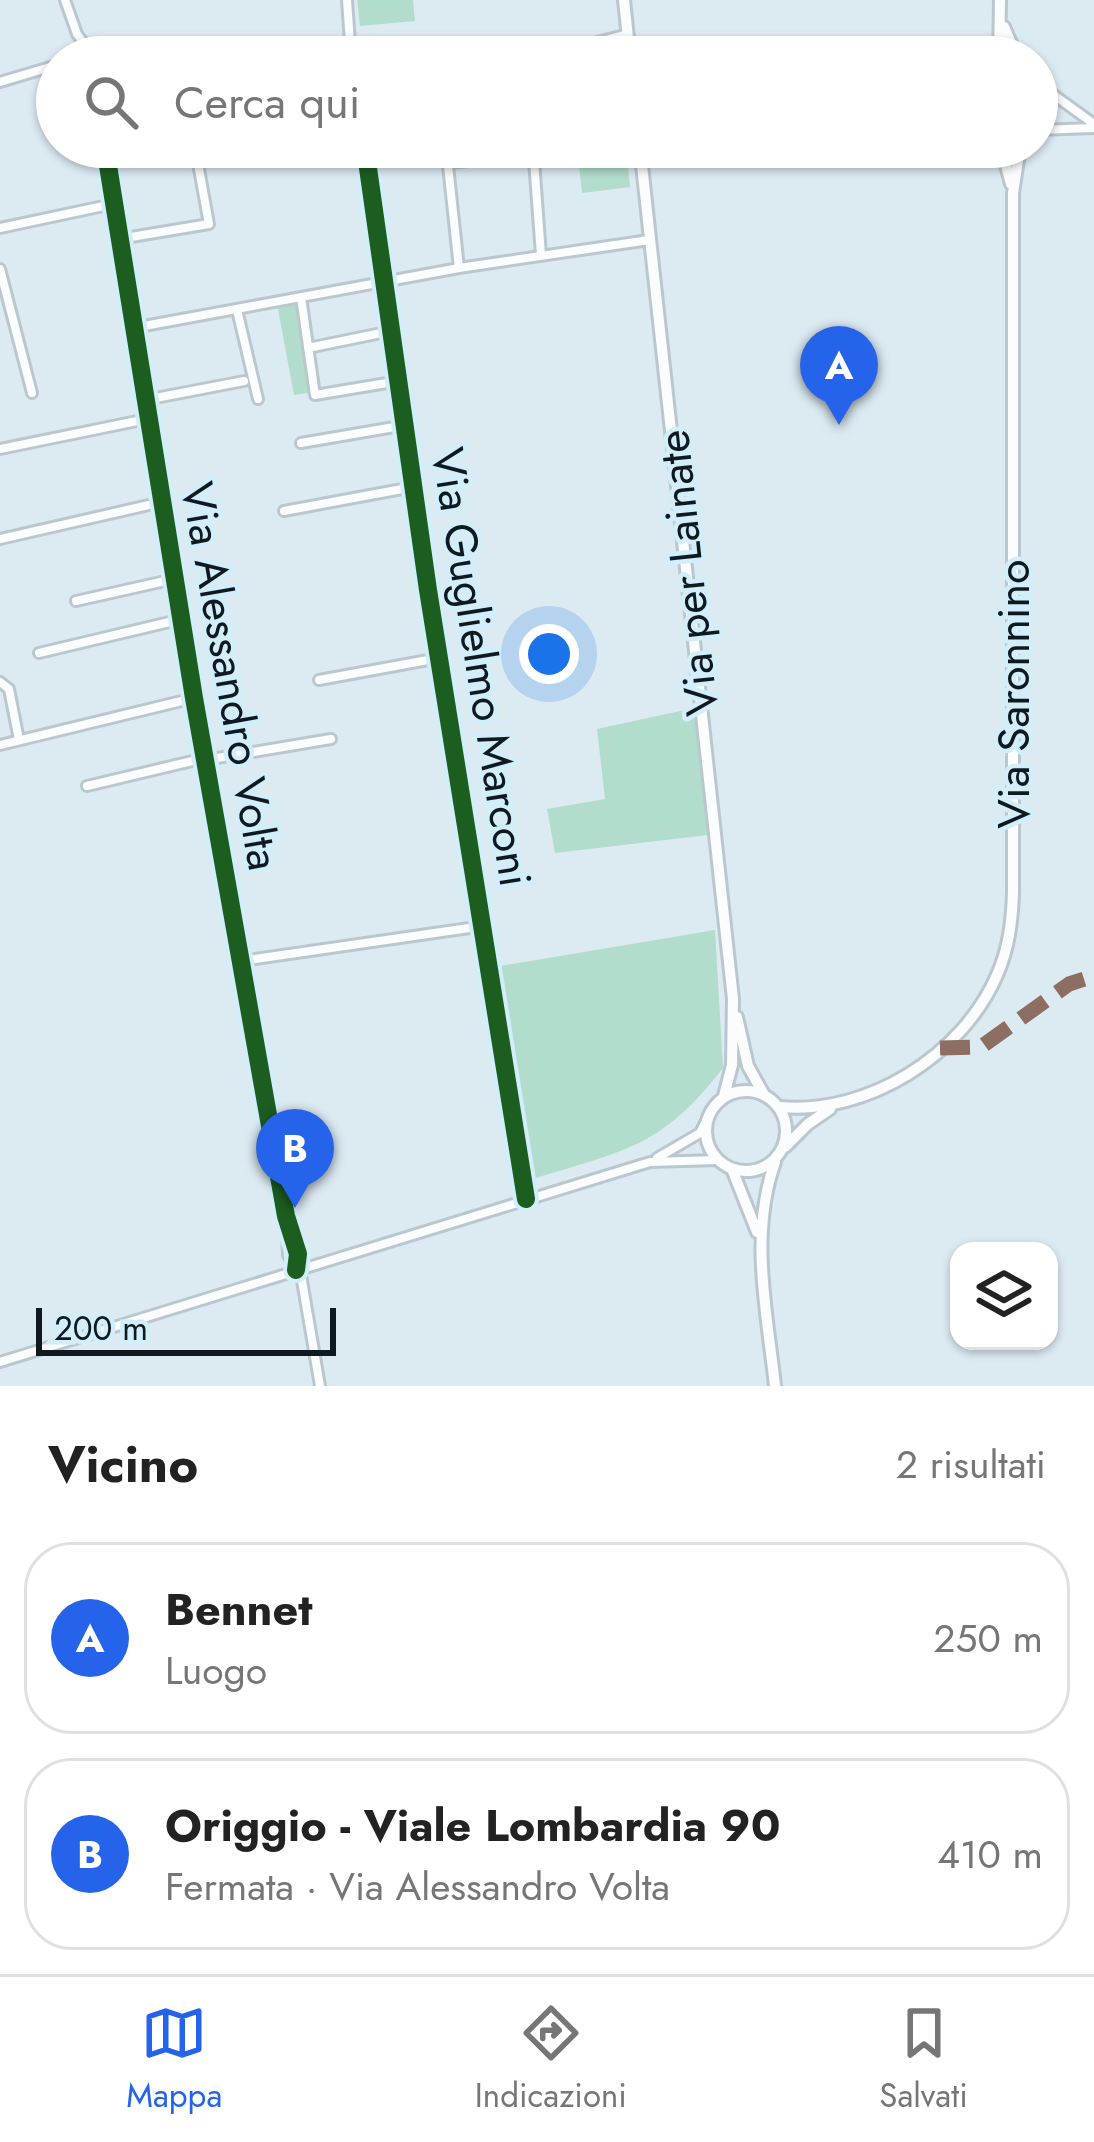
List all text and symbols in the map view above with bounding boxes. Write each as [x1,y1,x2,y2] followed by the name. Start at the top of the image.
[36,36,1058,168] search box
[78,69,144,135] icon: search
[174,70,360,135] text: Cerca qui
[800,326,878,425] pin: A
[640,427,735,719] street label: Via per Lainate
[415,443,548,891] street label: Via Guglielmo Marconi
[164,477,297,875] street label: Via Alessandro Volta
[981,559,1046,829] street label: Via Saronnino
[519,624,579,684] your location
[256,1109,334,1208] pin: B
[950,1242,1058,1350] map controls
[950,1242,1058,1350] button: layers
[36,1302,336,1355] scale bar
[54,1305,148,1352] text: 200 m
[48,1427,198,1501] text: Vicino
[896,1436,1046,1493] text: 2 risultati
[165,1577,313,1642] text: Bennet
[76,1610,104,1667] text: A
[933,1610,1043,1667] text: 250 m
[165,1642,267,1699] text: Luogo
[165,1793,780,1858] text: Origgio - Viale Lombardia 90
[77,1826,103,1883] text: B
[937,1826,1043,1883] text: 410 m
[165,1858,670,1915] text: Fermata · Via Alessandro Volta
[126,2000,222,2119] tab: Mappa
[475,2000,627,2119] tab: Indicazioni
[879,2000,968,2119] tab: Salvati

